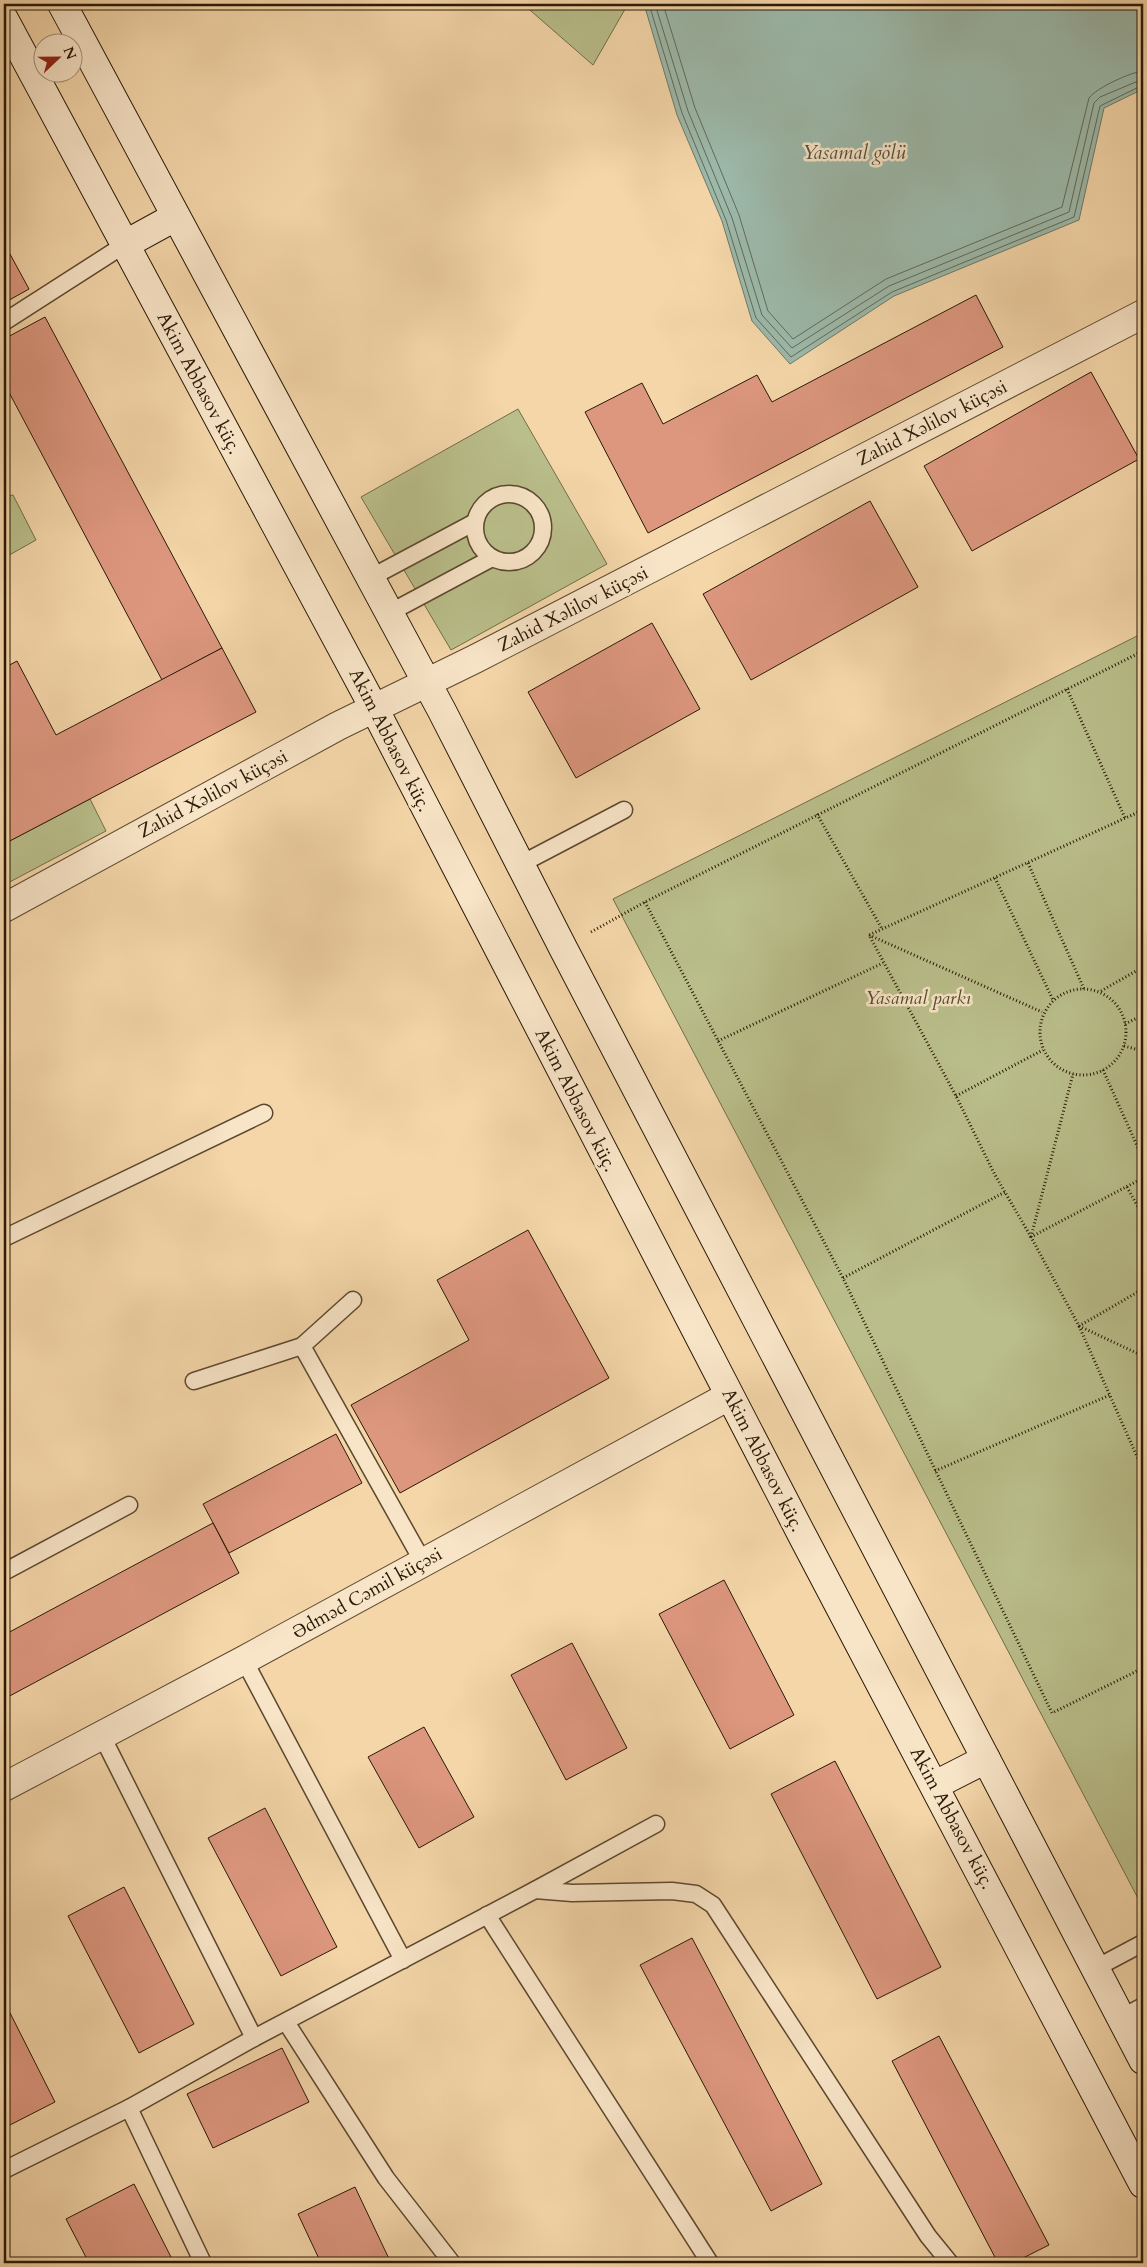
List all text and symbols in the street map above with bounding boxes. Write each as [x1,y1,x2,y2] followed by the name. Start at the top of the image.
[32,32,82,82] north arrow
[59,44,81,63] text: N
[802,139,906,166] water label: Yasamal gölü
[150,307,248,459] street label: Akim Abbasov küç.
[852,374,1012,472] street label: Zahid Xəlilov küçəsi
[493,560,653,658] street label: Zahid Xəlilov küçəsi
[343,664,437,816] street label: Akim Abbasov küç.
[134,744,292,844] street label: Zahid Xəlilov küçəsi
[865,985,971,1011] park label: Yasamal parkı
[529,1024,623,1176] street label: Akim Abbasov küç.
[716,1384,810,1536] street label: Akim Abbasov küç.
[287,1541,447,1645] street label: Ədməd Cəmil küçəsi
[903,1742,1001,1894] street label: Akim Abbasov küç.

